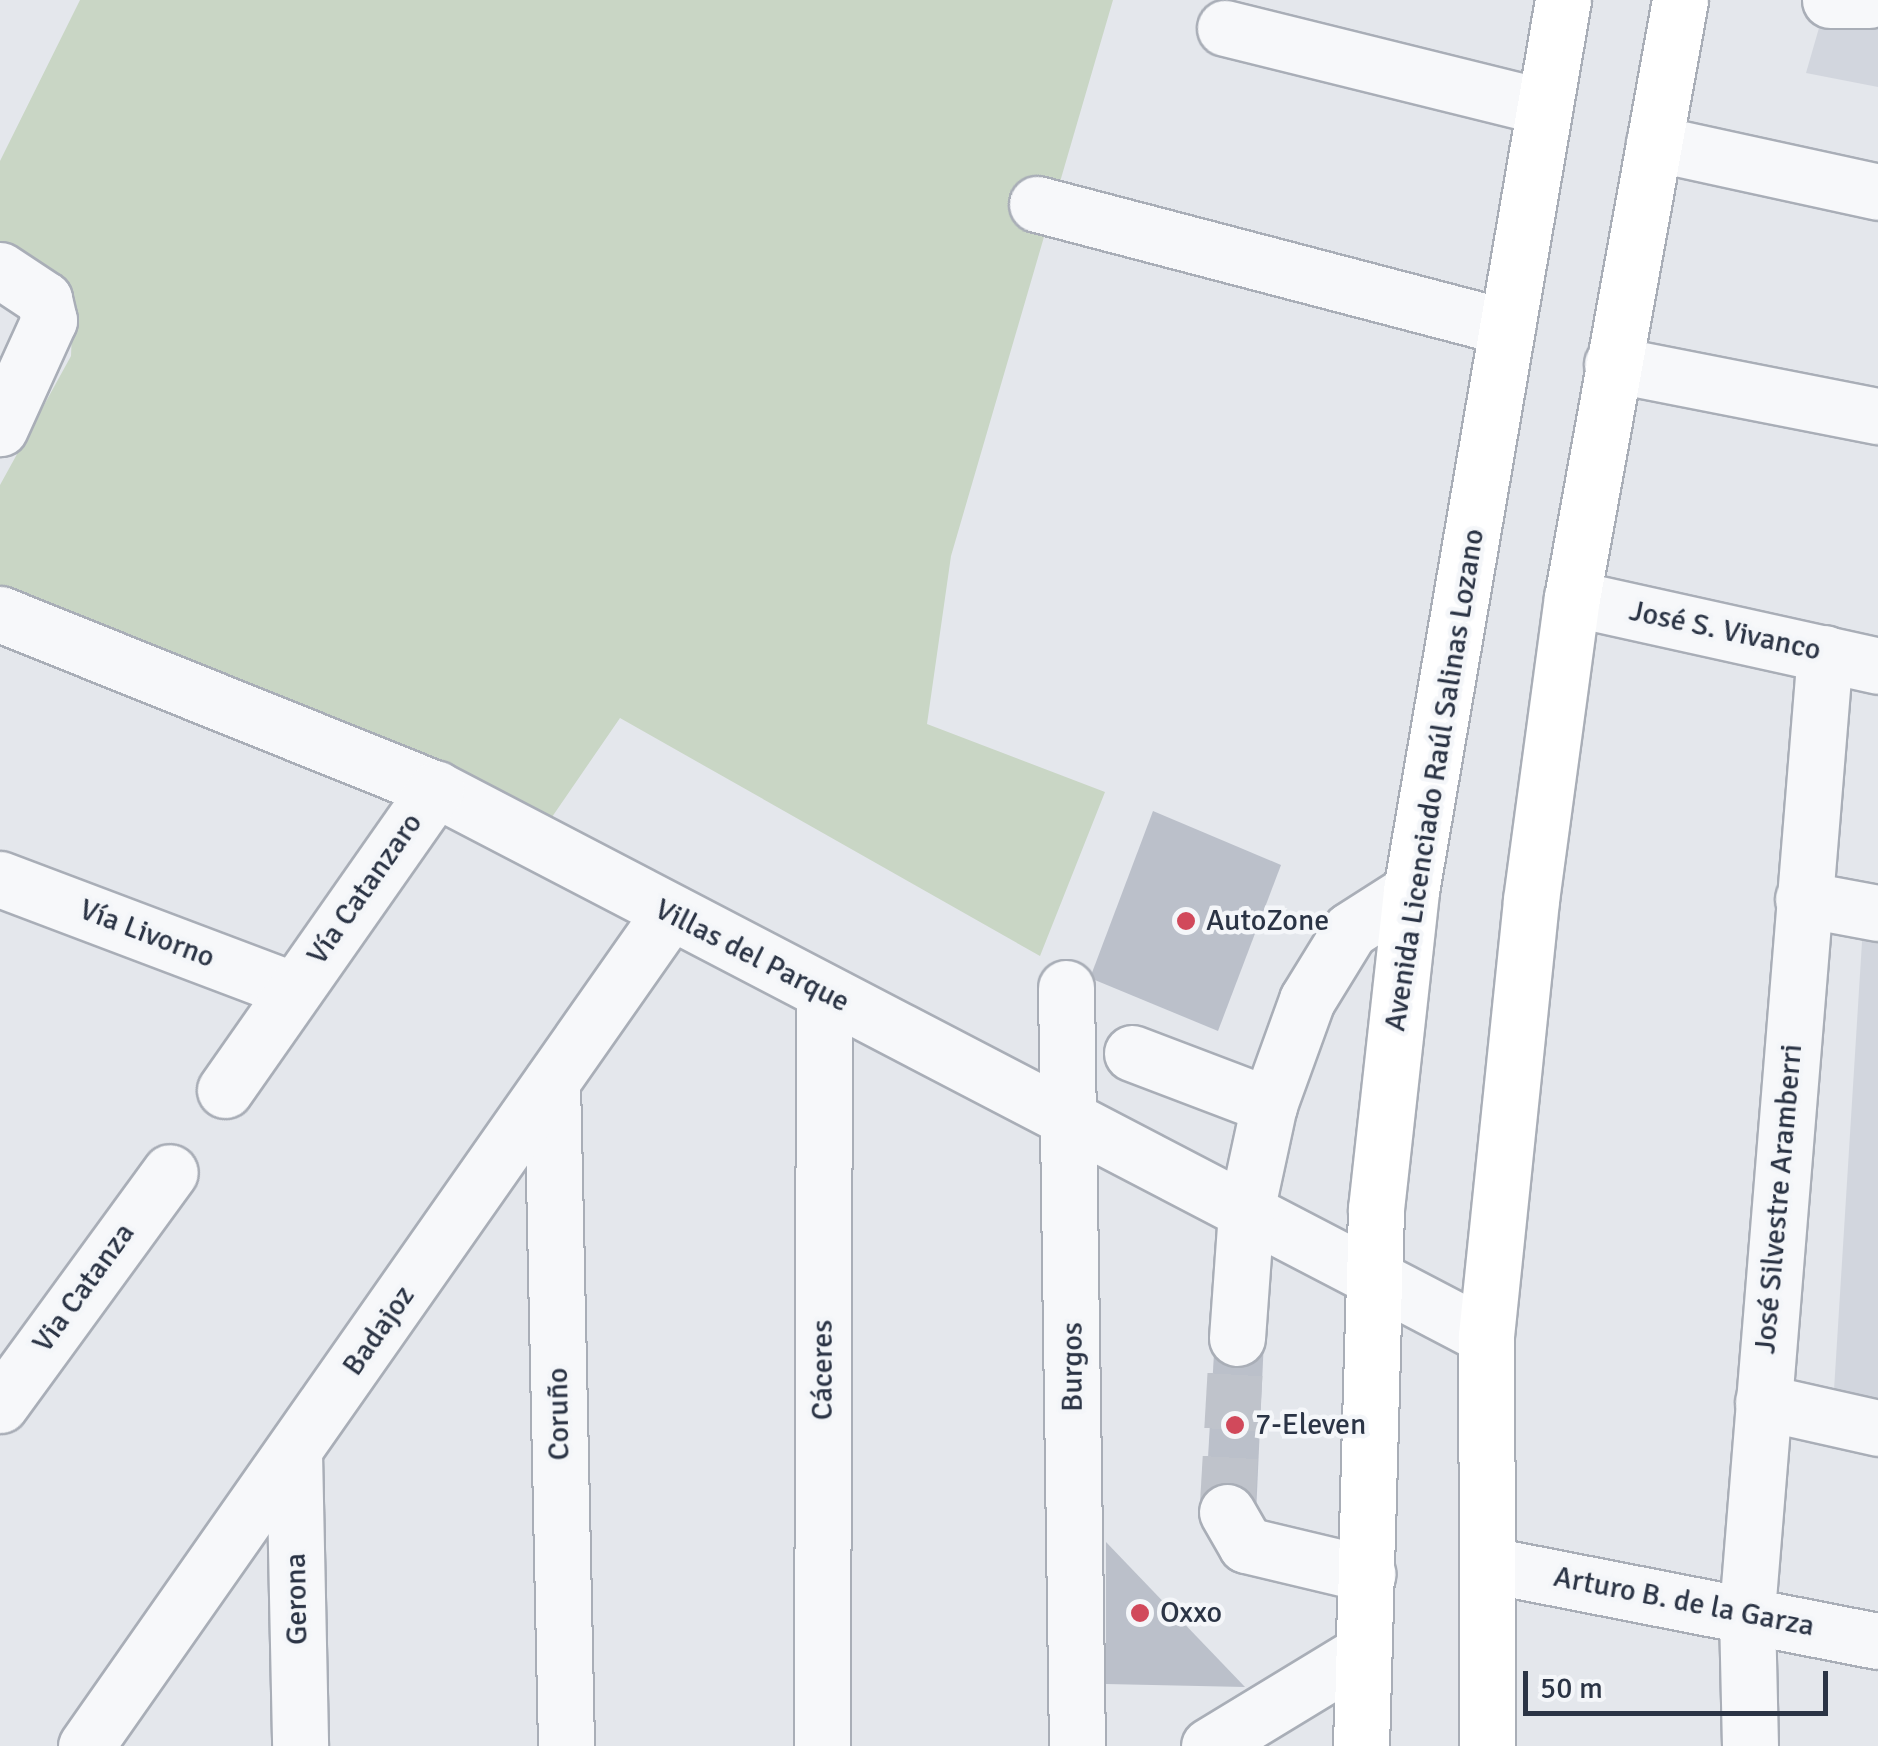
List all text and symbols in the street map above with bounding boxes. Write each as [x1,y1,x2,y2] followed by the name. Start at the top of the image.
[1377,526,1493,1034] street label: Avenida Licenciado Raúl Salinas Lozano
[1626,593,1824,669] street label: José S. Vivanco
[300,806,430,972] street label: Vía Catanzaro
[649,891,855,1021] street label: Villas del Parque
[74,892,220,976] street label: Vía Livorno
[1206,903,1329,939] place label: AutoZone
[1175,910,1197,932] marker: AutoZone
[1748,1043,1810,1355] street label: José Silvestre Aramberri
[25,1216,143,1360] street label: Via Catanza
[335,1279,423,1383] street label: Badajoz
[805,1320,841,1420] street label: Cáceres
[1055,1322,1091,1412] street label: Burgos
[540,1367,578,1461] street label: Coruño
[1255,1407,1366,1443] place label: 7-Eleven
[1224,1414,1246,1436] marker: 7-Eleven
[278,1553,316,1645] street label: Gerona
[1551,1559,1817,1645] street label: Arturo B. de la Garza
[1160,1595,1222,1631] place label: Oxxo
[1129,1602,1151,1624] marker: Oxxo
[1528,1651,1833,1713] scale bar
[1540,1670,1603,1707] text: 50 m

